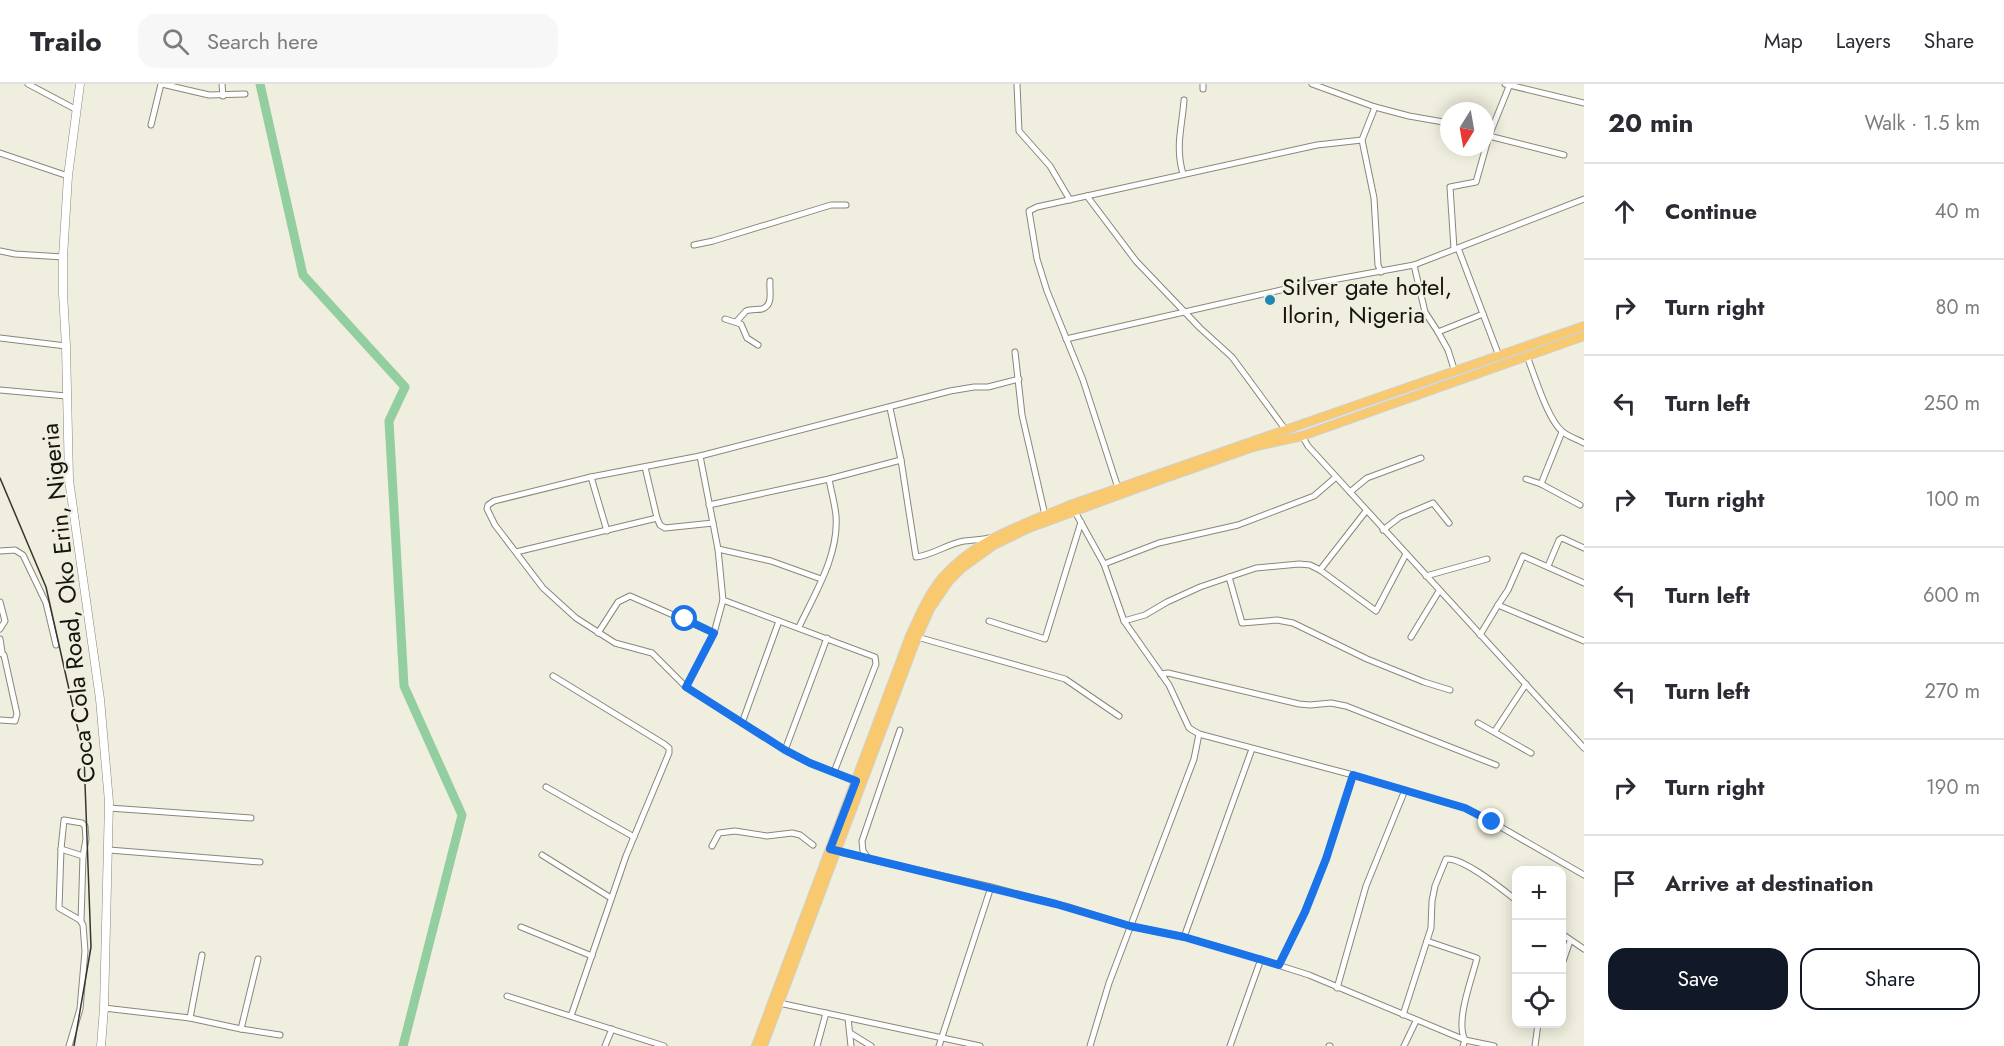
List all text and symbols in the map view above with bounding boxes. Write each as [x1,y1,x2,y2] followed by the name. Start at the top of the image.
[138,14,558,68] search box
[30,21,102,62] text: Trailo
[159,25,192,58] icon: search
[207,25,318,57] text: Search here
[1764,26,1803,56] text: Map
[1836,26,1891,56] text: Layers
[1924,26,1974,56] text: Share
[1440,102,1494,156] north arrow
[1608,104,1694,142] text: 20 min
[1865,109,1980,138] text: Walk · 1.5 km
[1608,195,1641,228] icon: ahead
[1665,195,1757,227] text: Continue
[1935,197,1980,226] text: 40 m
[1282,269,1452,332] place label: Silver gate hotel, Ilorin, Nigeria
[1608,291,1641,324] icon: right
[1665,291,1765,323] text: Turn right
[1263,293,1277,307] marker: Silver gate hotel, Ilorin, Nigeria
[1935,293,1980,322] text: 80 m
[1608,387,1641,420] icon: left
[1665,387,1750,419] text: Turn left
[1924,389,1980,418] text: 250 m
[32,422,104,784] street label: Coca Cola Road, Oko Erin, Nigeria
[1608,483,1641,516] icon: right
[1665,483,1765,515] text: Turn right
[1925,485,1980,514] text: 100 m
[1608,579,1641,612] icon: left
[1665,579,1750,611] text: Turn left
[1923,581,1980,610] text: 600 m
[671,605,697,631] route start
[1608,675,1641,708] icon: left
[1665,675,1750,707] text: Turn left
[1925,677,1980,706] text: 270 m
[1608,771,1641,804] icon: right
[1665,771,1765,803] text: Turn right
[1926,773,1980,802] text: 190 m
[1478,808,1504,834] route end
[1512,866,1566,1028] map controls
[1512,866,1566,920] button: +
[1608,867,1641,900] icon: arrive
[1665,867,1874,899] text: Arrive at destination
[1512,920,1566,974] button: −
[1608,948,1788,1010] button: Save
[1800,948,1980,1010] button: Share
[1512,974,1566,1028] button: locate

